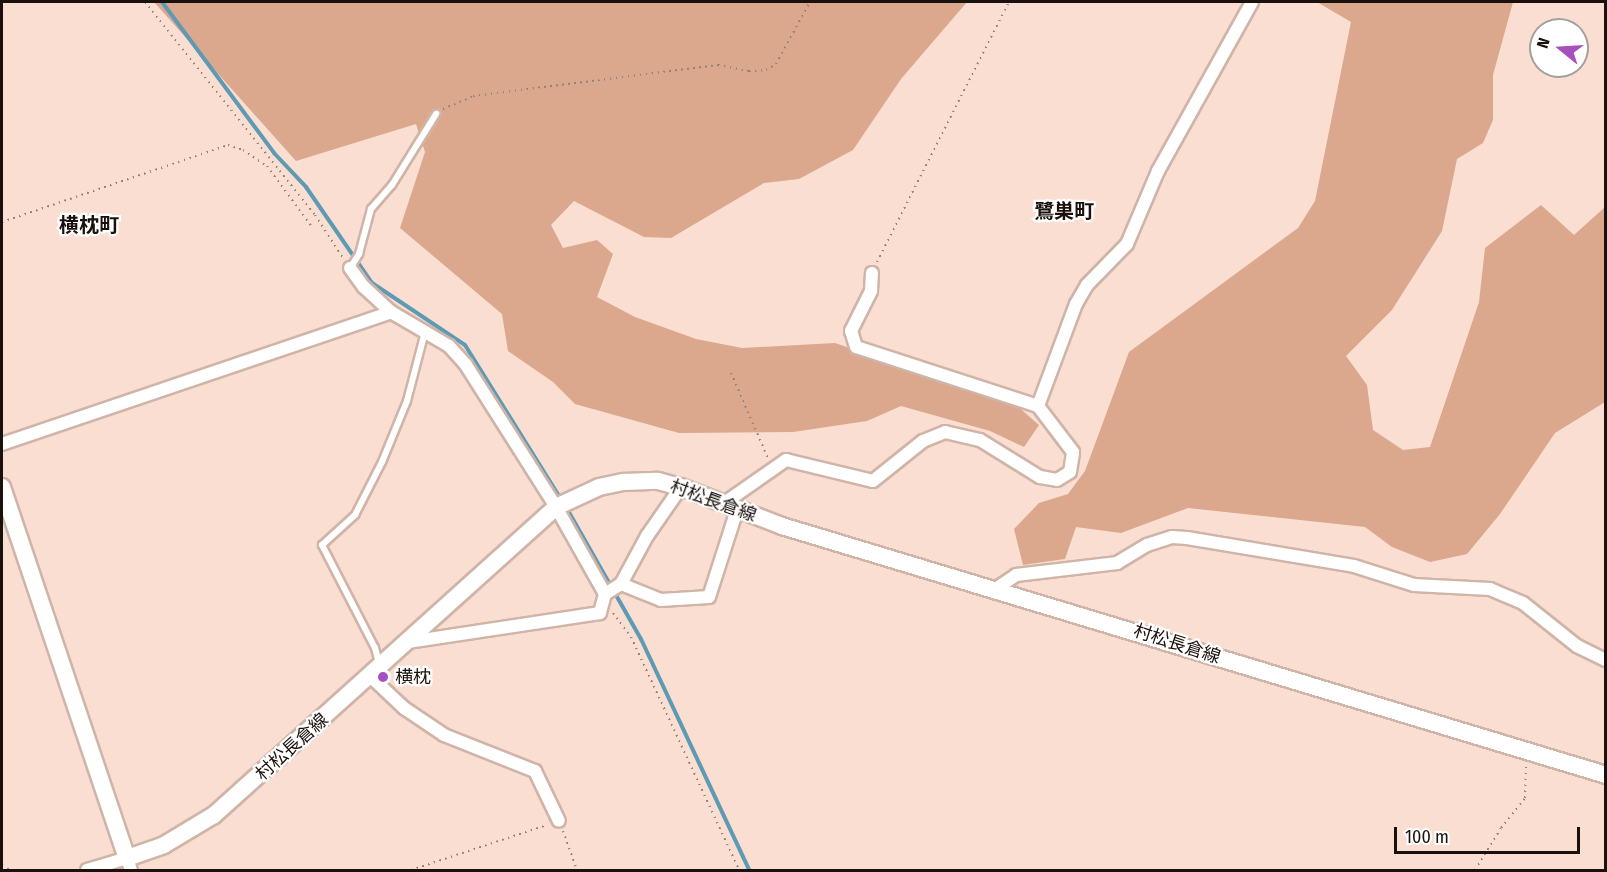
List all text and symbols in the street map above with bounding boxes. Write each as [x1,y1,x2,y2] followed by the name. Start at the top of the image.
[1529,18,1589,78] north arrow
[1533,35,1554,50] text: N
[1034,199,1094,223] district label: 鷺巣町
[59,213,119,237] district label: 横枕町
[667,475,759,527] street label: 村松長倉線
[1131,620,1223,668] street label: 村松長倉線
[395,666,431,688] place label: 横枕
[376,670,390,684] marker: 横枕
[251,709,333,785] street label: 村松長倉線
[1397,815,1583,853] scale bar
[1405,826,1449,848] text: 100 m

